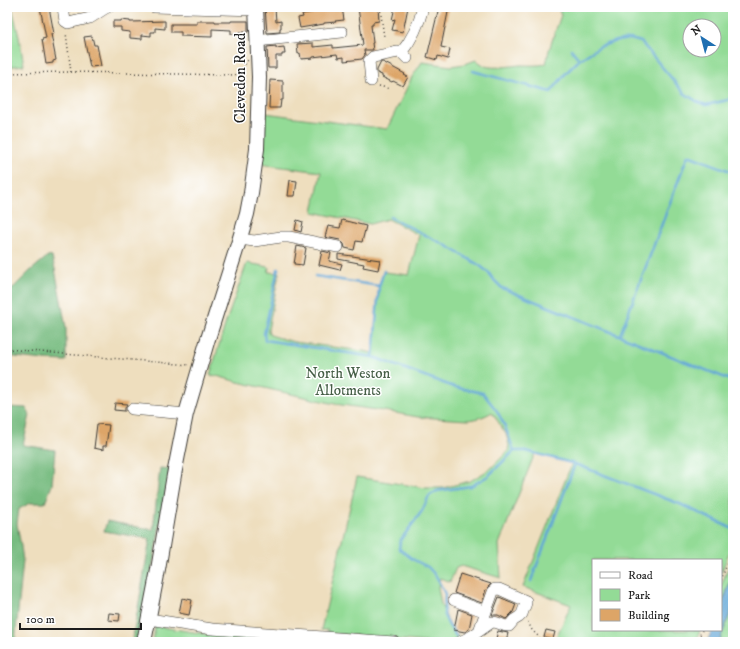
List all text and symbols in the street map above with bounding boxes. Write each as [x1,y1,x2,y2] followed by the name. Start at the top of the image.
[682,18,722,58] north arrow
[689,22,704,39] text: N
[231,32,250,123] street label: Clevedon Road
[306,364,391,400] park label: North Weston Allotments
[592,559,722,631] legend
[628,568,653,583] text: Road
[628,588,650,603] text: Park
[20,605,141,631] scale bar
[628,608,669,623] text: Building
[26,612,55,627] text: 100 m

